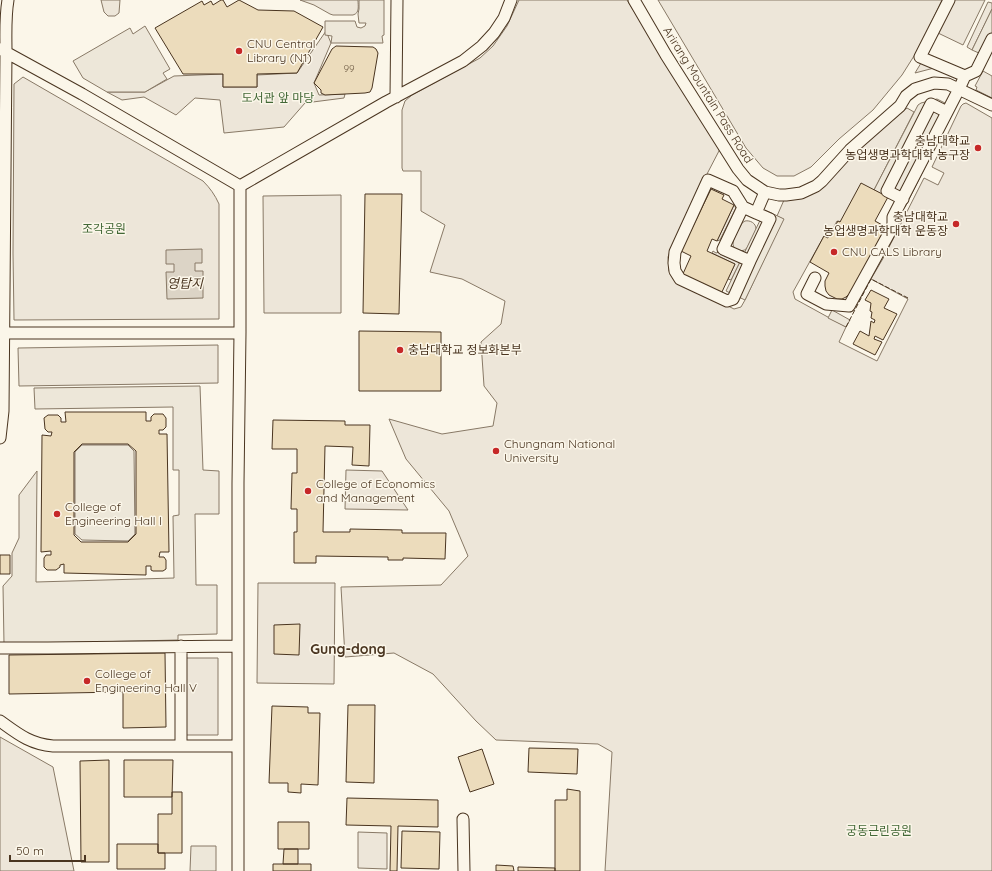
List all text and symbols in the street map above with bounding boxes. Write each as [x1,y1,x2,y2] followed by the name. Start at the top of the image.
[660,24,757,166] street label: Arirang Mountain Pass Road
[247,36,316,65] place label: CNU Central Library (N1)
[234,46,244,56] marker: CNU Central Library (N1)
[343,62,355,75] house number: 99
[242,90,314,105] park label: 도서관 앞 마당
[845,133,970,162] place label: 충남대학교 농업생명과학대학 농구장
[973,143,983,153] marker: 충남대학교 농업생명과학대학 농구장
[823,209,948,238] place label: 충남대학교 농업생명과학대학 운동장
[951,219,961,229] marker: 충남대학교 농업생명과학대학 운동장
[82,221,126,236] park label: 조각공원
[842,244,942,259] place label: CNU CALS Library
[829,247,839,257] marker: CNU CALS Library
[167,275,204,291] water label: 영탑지
[408,342,522,357] place label: 충남대학교 정보화본부
[395,345,405,355] marker: 충남대학교 정보화본부
[504,436,615,465] place label: Chungnam National University
[491,446,501,456] marker: Chungnam National University
[316,476,435,505] place label: College of Economics and Management
[303,486,313,496] marker: College of Economics and Management
[65,499,162,528] place label: College of Engineering Hall I
[52,509,62,519] marker: College of Engineering Hall I
[310,640,386,658] district label: Gung-dong
[95,666,197,695] place label: College of Engineering Hall V
[82,676,92,686] marker: College of Engineering Hall V
[846,823,912,838] park label: 궁동근린공원
[10,837,85,863] scale bar
[16,843,44,858] text: 50 m

